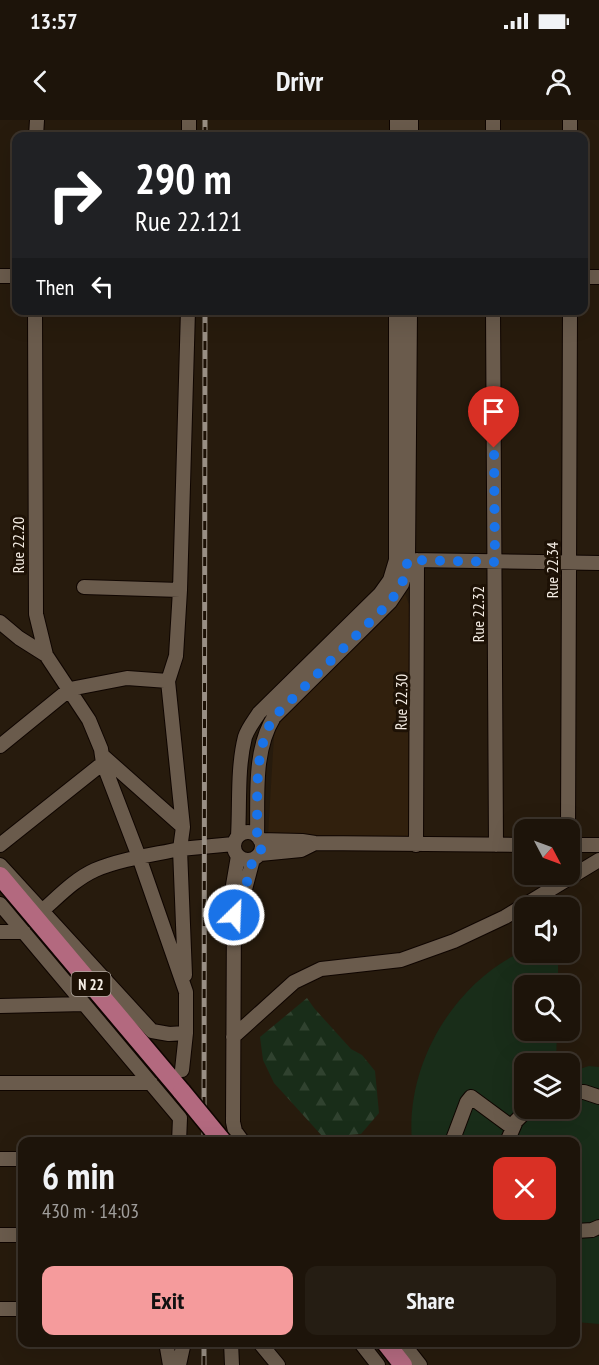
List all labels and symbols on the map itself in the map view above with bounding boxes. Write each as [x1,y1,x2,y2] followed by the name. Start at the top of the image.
[468,386,519,448] pin
[8,517,28,573] street label: Rue 22.20
[542,542,562,598] street label: Rue 22.34
[468,586,488,642] street label: Rue 22.32
[391,674,411,730] street label: Rue 22.30
[514,819,580,885] north arrow
[202,883,266,947] position arrow
[72,972,110,996] road number: N 22

